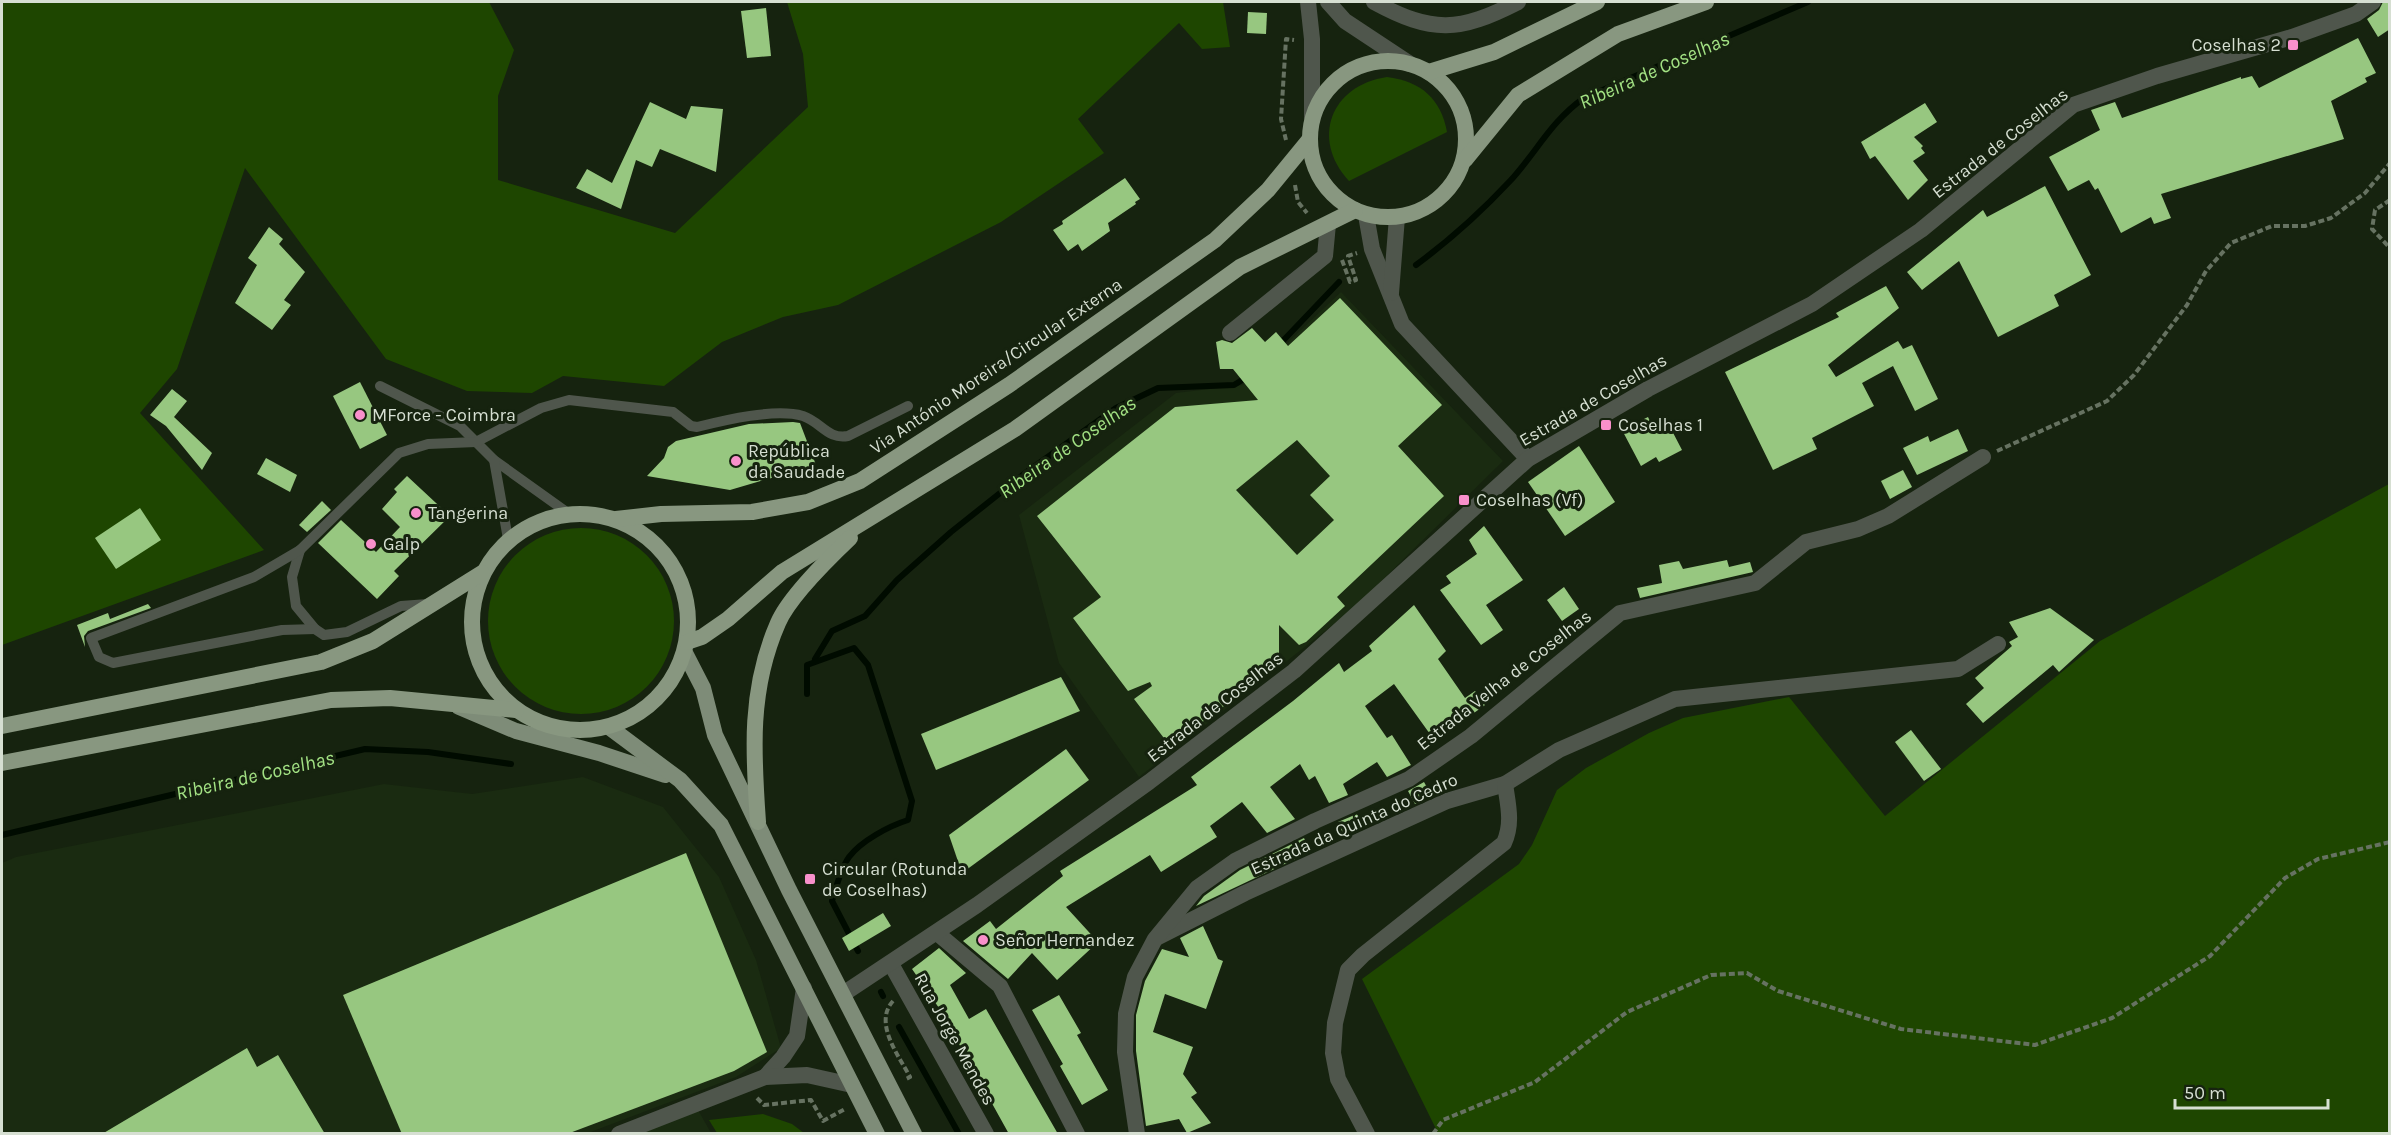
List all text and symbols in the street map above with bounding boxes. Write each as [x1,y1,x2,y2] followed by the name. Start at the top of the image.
[1575,27,1733,114] water label: Ribeira de Coselhas
[2191,34,2281,56] place label: Coselhas 2
[2286,38,2300,52] marker: Coselhas 2
[1928,83,2072,203] street label: Estrada de Coselhas
[866,273,1126,459] street label: Via António Moreira/Circular Externa
[1515,349,1671,451] street label: Estrada de Coselhas
[994,392,1140,503] water label: Ribeira de Coselhas
[372,404,516,426] place label: MForce - Coimbra
[353,408,367,422] marker: MForce - Coimbra
[1618,414,1703,436] place label: Coselhas 1
[1599,418,1613,432] marker: Coselhas 1
[748,440,845,483] place label: República da Saudade
[729,454,743,468] marker: República da Saudade
[1476,489,1583,511] place label: Coselhas (Vf)
[1457,493,1471,507] marker: Coselhas (Vf)
[428,502,508,524] place label: Tangerina
[409,506,423,520] marker: Tangerina
[383,533,420,555] place label: Galp
[364,537,378,551] marker: Galp
[1412,605,1596,755] street label: Estrada Velha de Coselhas
[1143,647,1287,767] street label: Estrada de Coselhas
[174,746,337,805] water label: Ribeira de Coselhas
[1247,768,1461,880] street label: Estrada da Quinta do Cedro
[822,858,967,901] place label: Circular (Rotunda de Coselhas)
[803,872,817,886] marker: Circular (Rotunda de Coselhas)
[995,929,1134,951] place label: Señor Hernandez
[976,933,990,947] marker: Señor Hernandez
[910,969,1000,1109] street label: Rua Jorge Mendes
[2175,1072,2328,1110] scale bar
[2184,1082,2226,1104] text: 50 m

